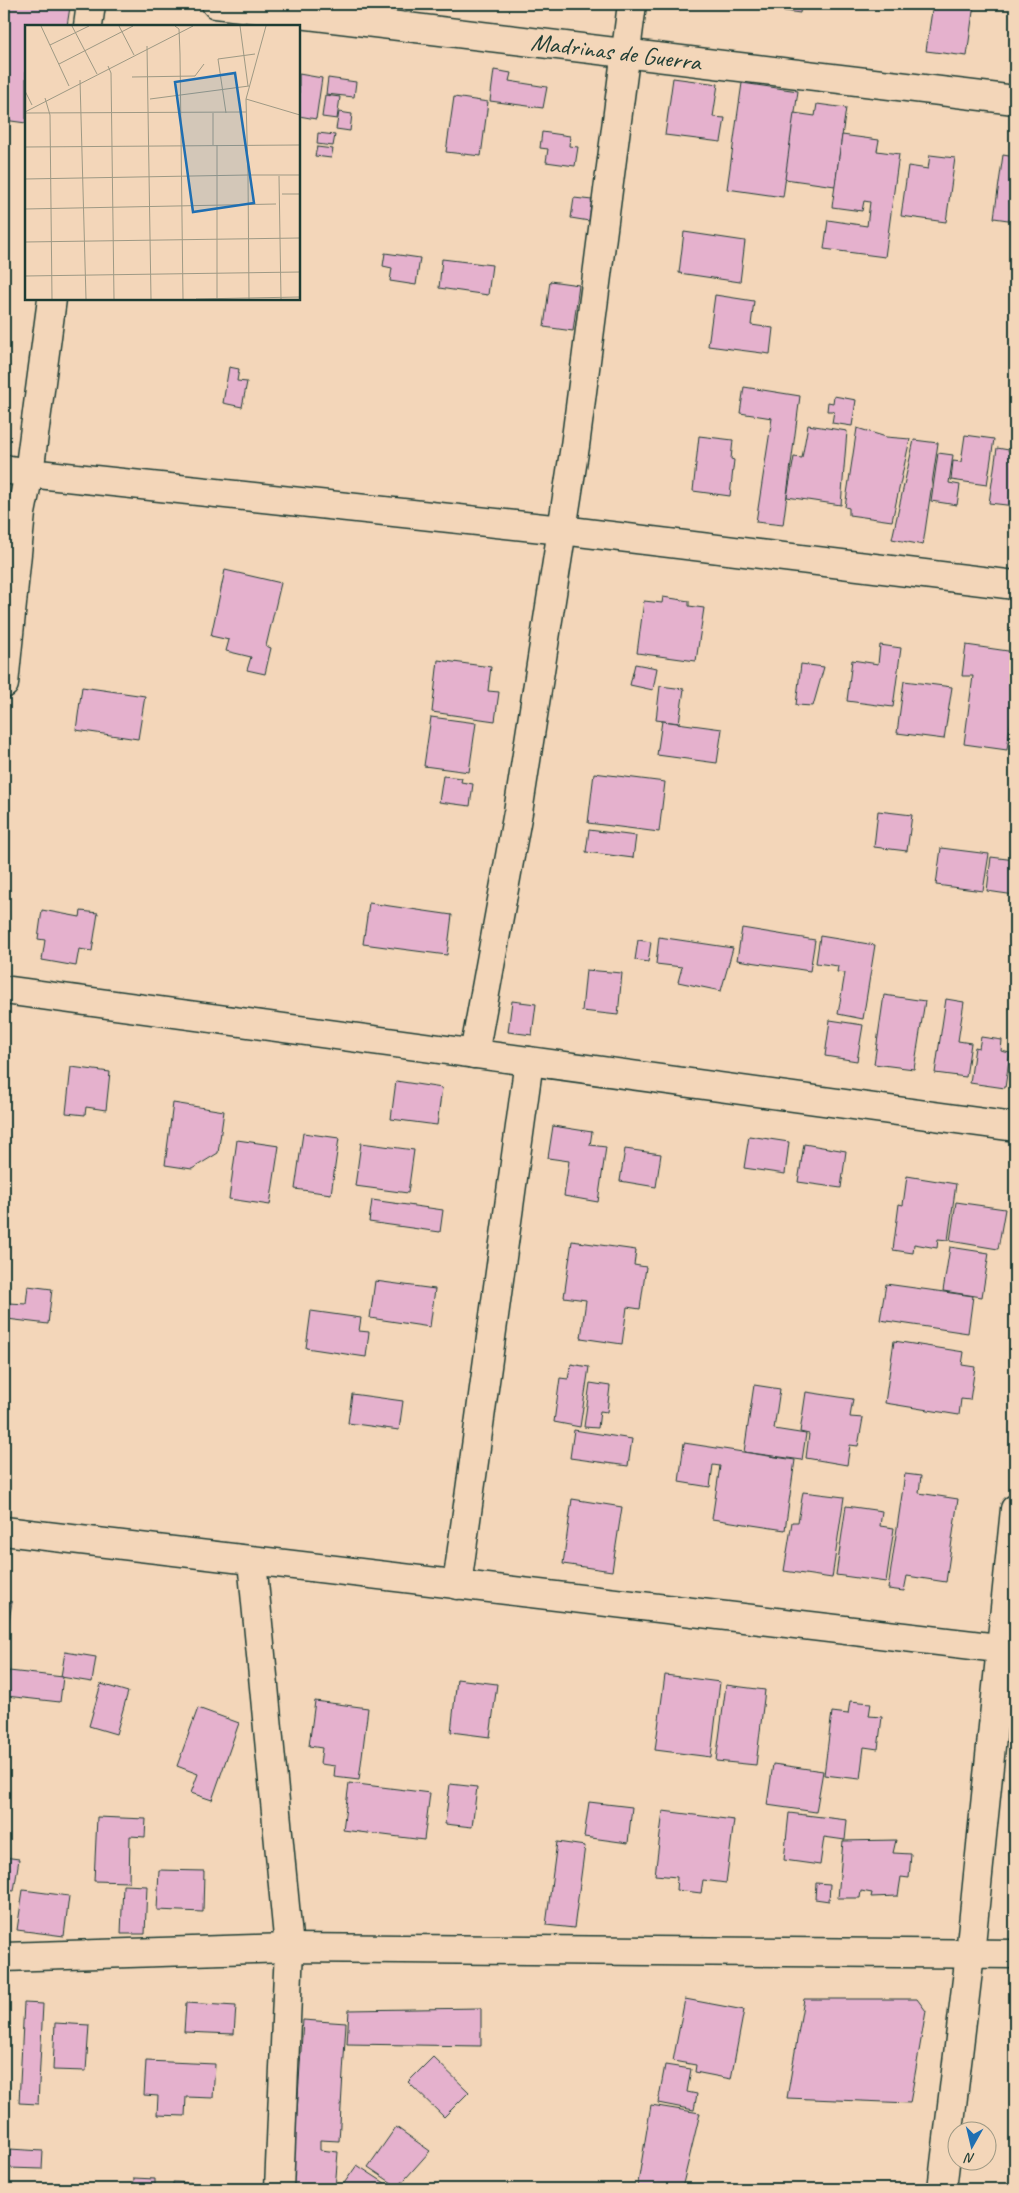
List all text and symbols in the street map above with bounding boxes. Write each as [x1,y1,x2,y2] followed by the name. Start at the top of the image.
[25,25,300,300] inset map
[529,26,705,79] street label: Madrinas de Guerra
[946,2120,996,2170] north arrow
[962,2149,976,2167] text: N

